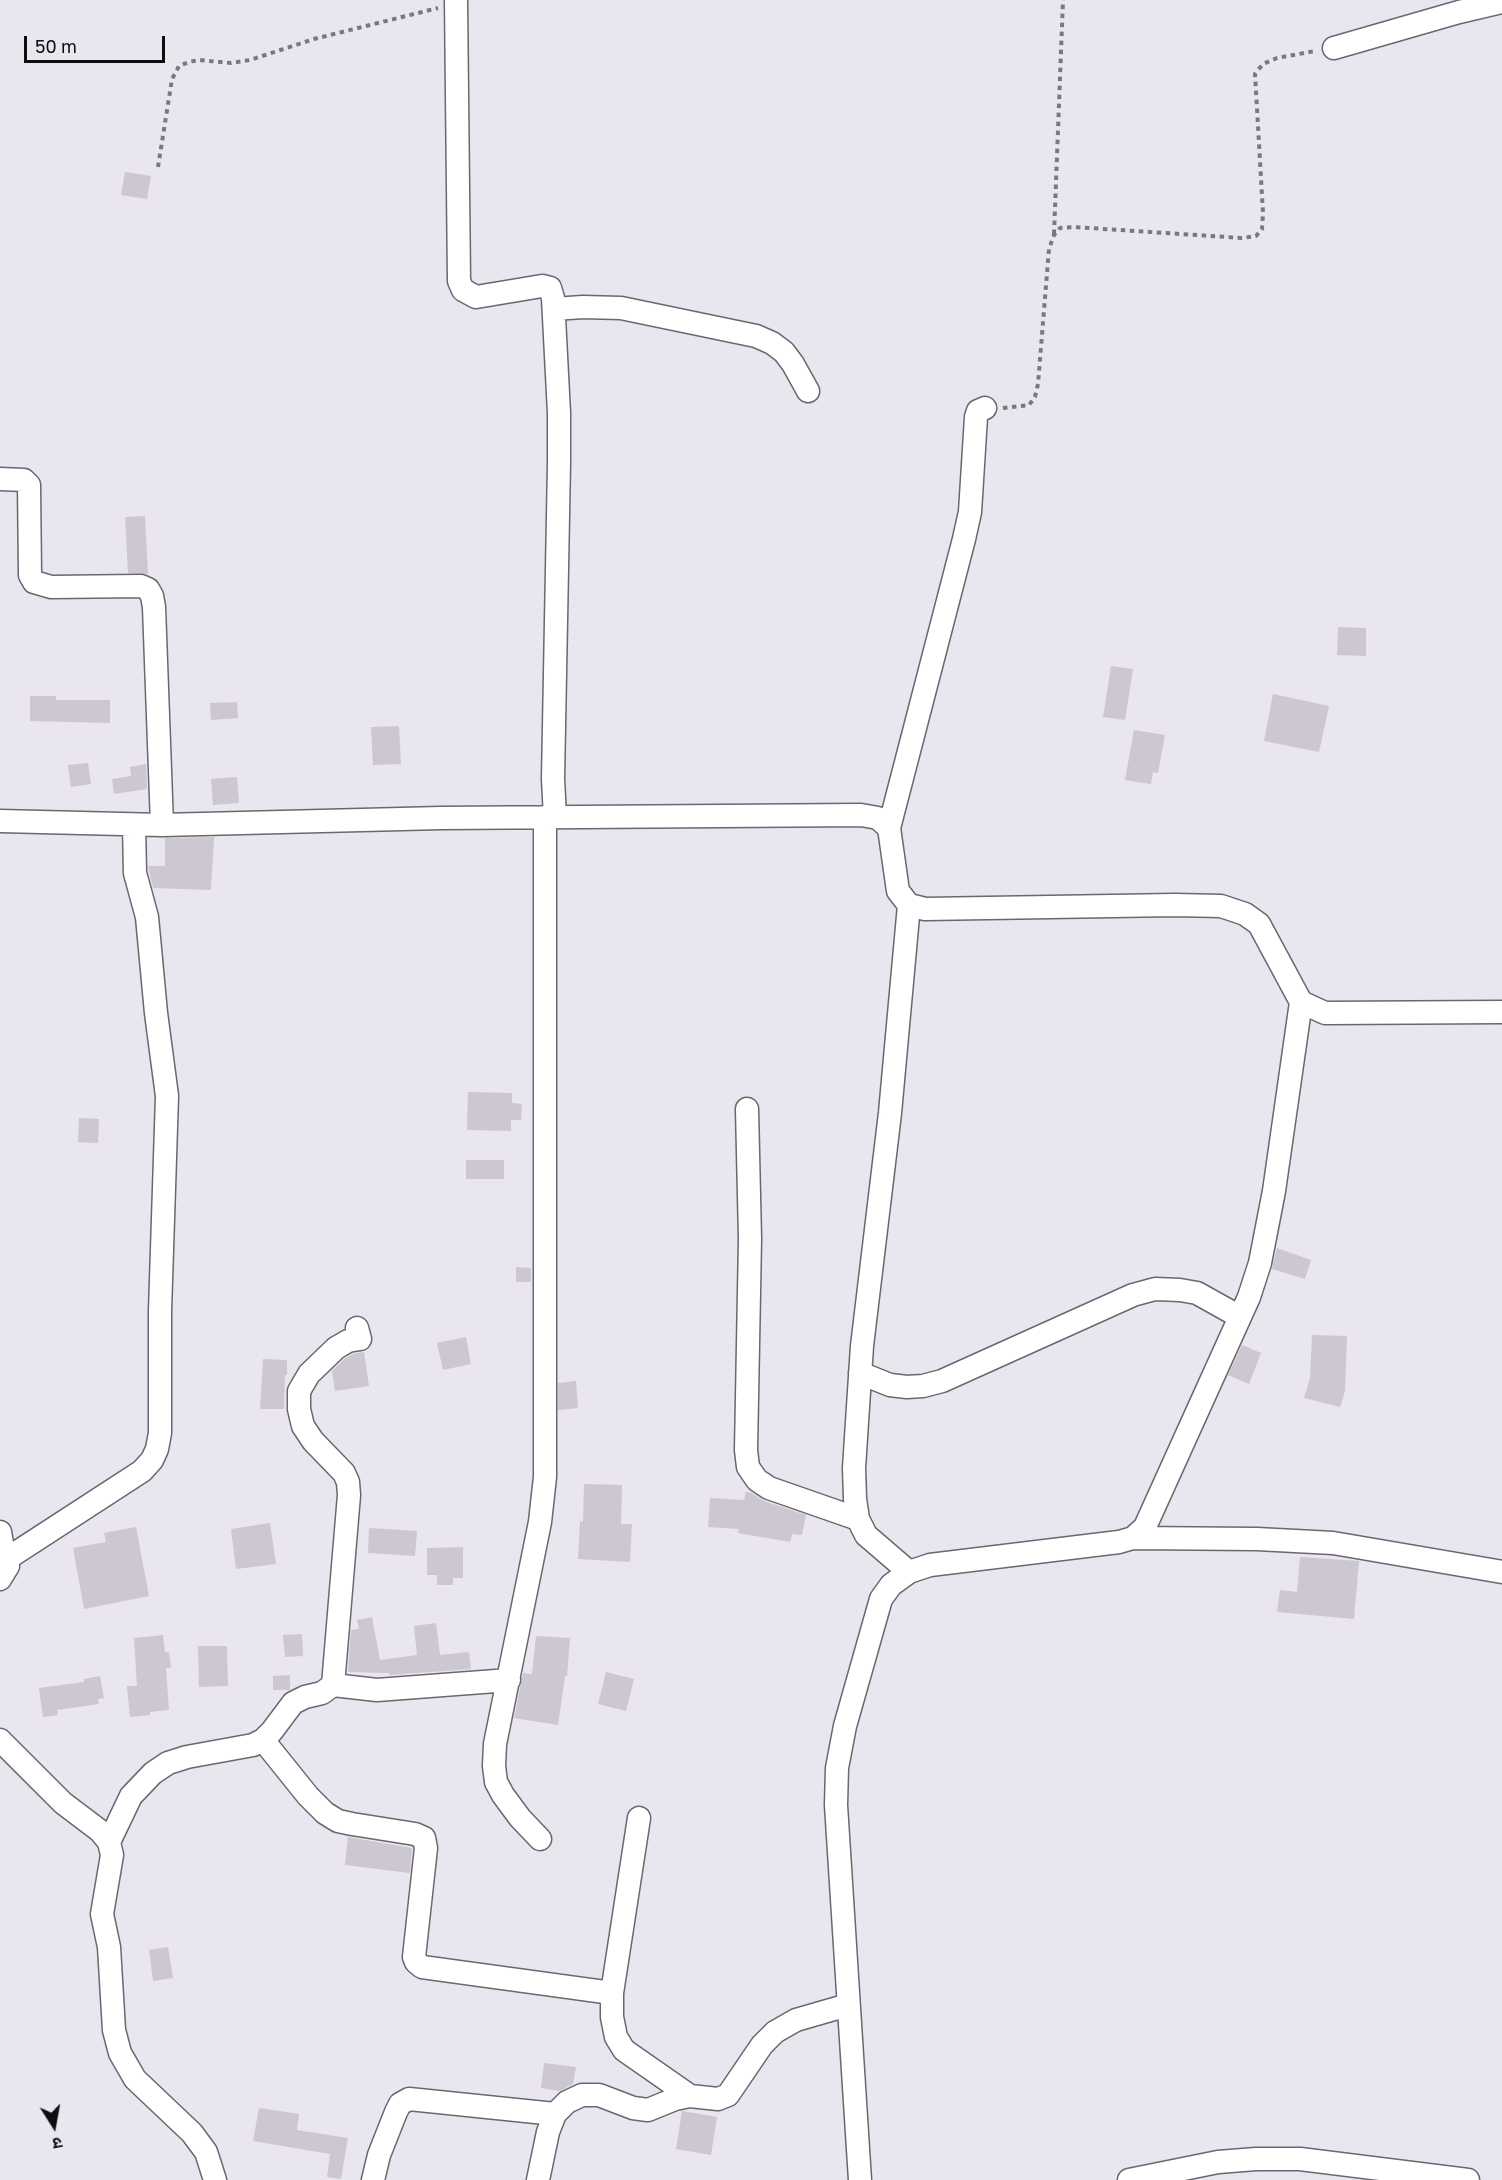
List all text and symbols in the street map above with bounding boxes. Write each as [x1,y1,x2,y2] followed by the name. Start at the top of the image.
[27,24,168,62] scale bar
[35,35,77,57] text: 50 m
[24,2096,84,2156] north arrow
[51,2133,64,2154] text: उ

